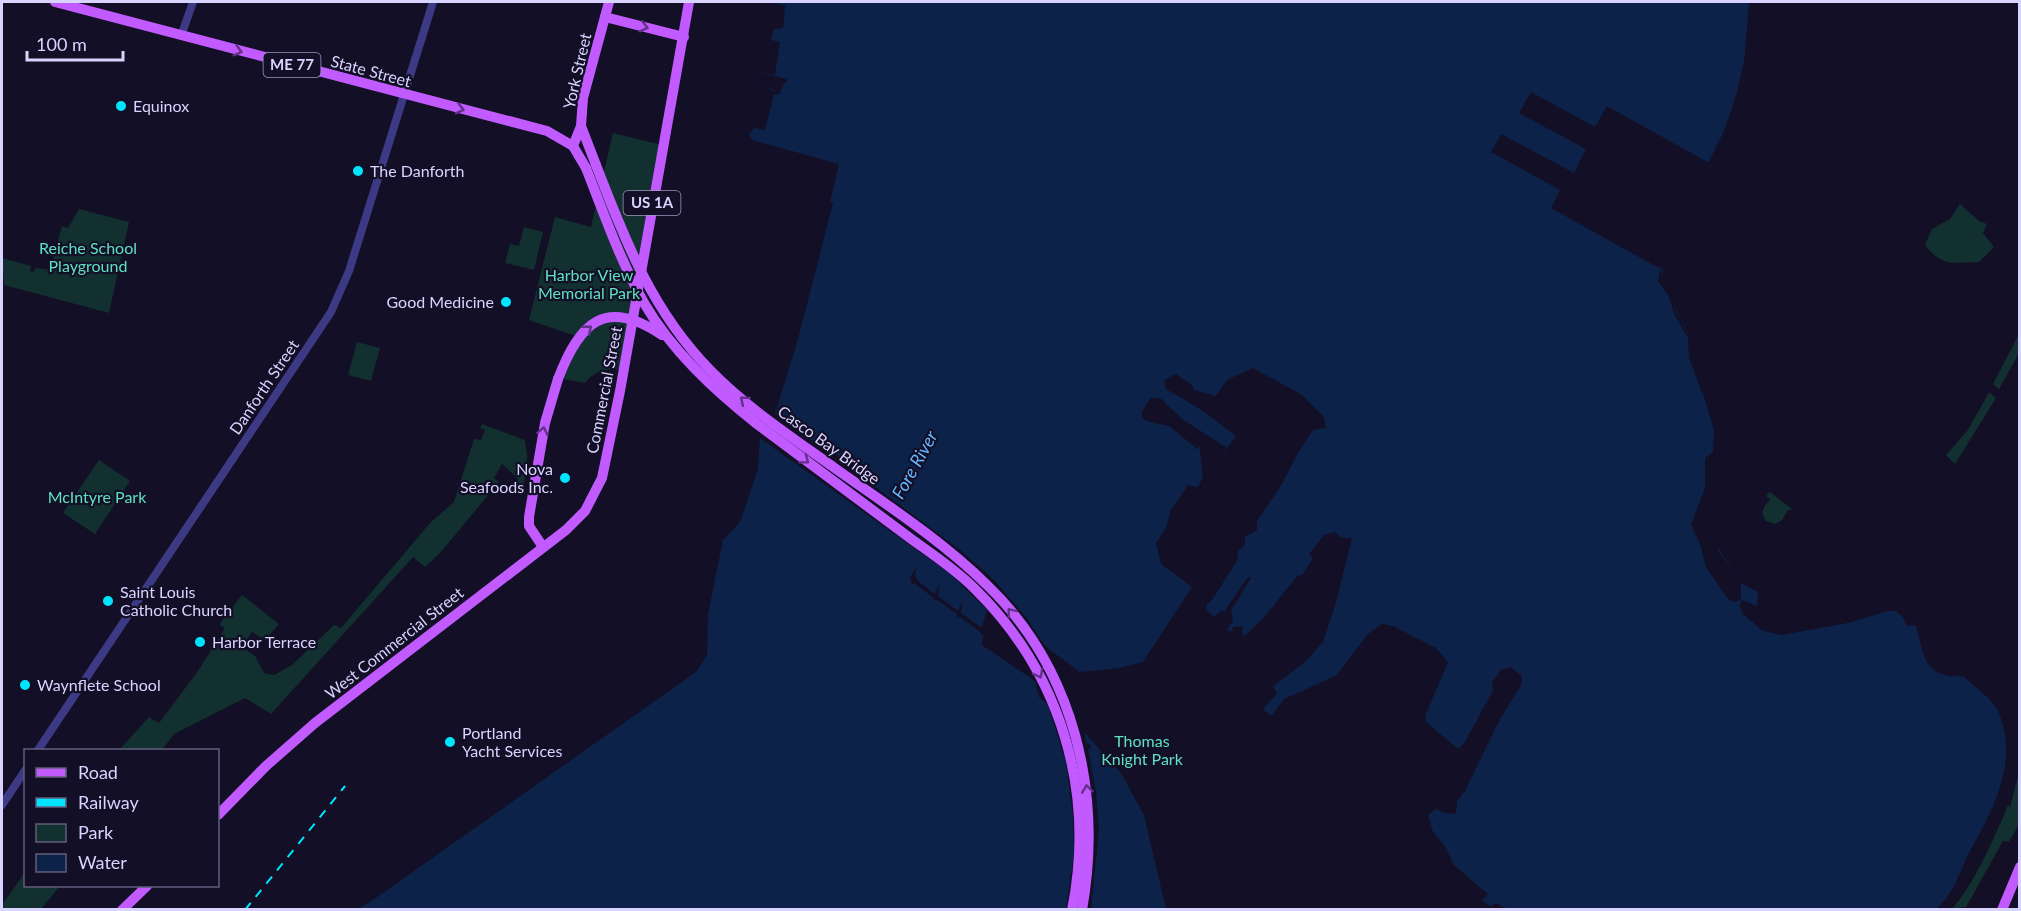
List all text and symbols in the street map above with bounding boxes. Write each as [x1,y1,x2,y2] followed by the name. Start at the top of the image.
[639,19,649,32] one-way arrow
[27,24,123,62] scale bar
[559,31,595,111] street label: York Street
[36,33,87,55] text: 100 m
[232,44,243,56] one-way arrow
[329,51,414,90] street label: State Street
[264,53,320,77] road number: ME 77
[133,96,189,115] place label: Equinox
[114,99,128,113] marker: Equinox
[455,102,465,115] one-way arrow
[370,161,464,180] place label: The Danforth
[351,164,365,178] marker: The Danforth
[624,191,680,215] road number: US 1A
[39,238,137,275] park label: Reiche School Playground
[538,265,641,302] park label: Harbor View Memorial Park
[386,292,494,311] place label: Good Medicine
[499,295,513,309] marker: Good Medicine
[582,324,625,455] street label: Commercial Street
[581,326,592,337] one-way arrow
[225,336,302,438] street label: Danforth Street
[740,396,751,407] one-way arrow
[775,401,884,488] street label: Casco Bay Bridge
[536,426,549,436] one-way arrow
[886,426,942,502] water label: Fore River
[798,452,809,463] one-way arrow
[460,459,553,496] place label: Nova Seafoods Inc.
[558,471,572,485] marker: Nova Seafoods Inc.
[48,487,147,506] park label: McIntyre Park
[120,582,232,619] place label: Saint Louis Catholic Church
[321,583,467,702] street label: West Commercial Street
[101,594,115,608] marker: Saint Louis Catholic Church
[1008,608,1019,619] one-way arrow
[212,632,316,651] place label: Harbor Terrace
[193,635,207,649] marker: Harbor Terrace
[1032,668,1044,679] one-way arrow
[37,675,161,694] place label: Waynflete School
[18,678,32,692] marker: Waynflete School
[462,723,562,760] place label: Portland Yacht Services
[1101,731,1184,768] park label: Thomas Knight Park
[443,735,457,749] marker: Portland Yacht Services
[24,749,219,887] legend
[78,761,118,783] text: Road
[1081,784,1094,793] one-way arrow
[78,791,139,813] text: Railway
[78,821,114,843] text: Park
[78,851,127,873] text: Water

